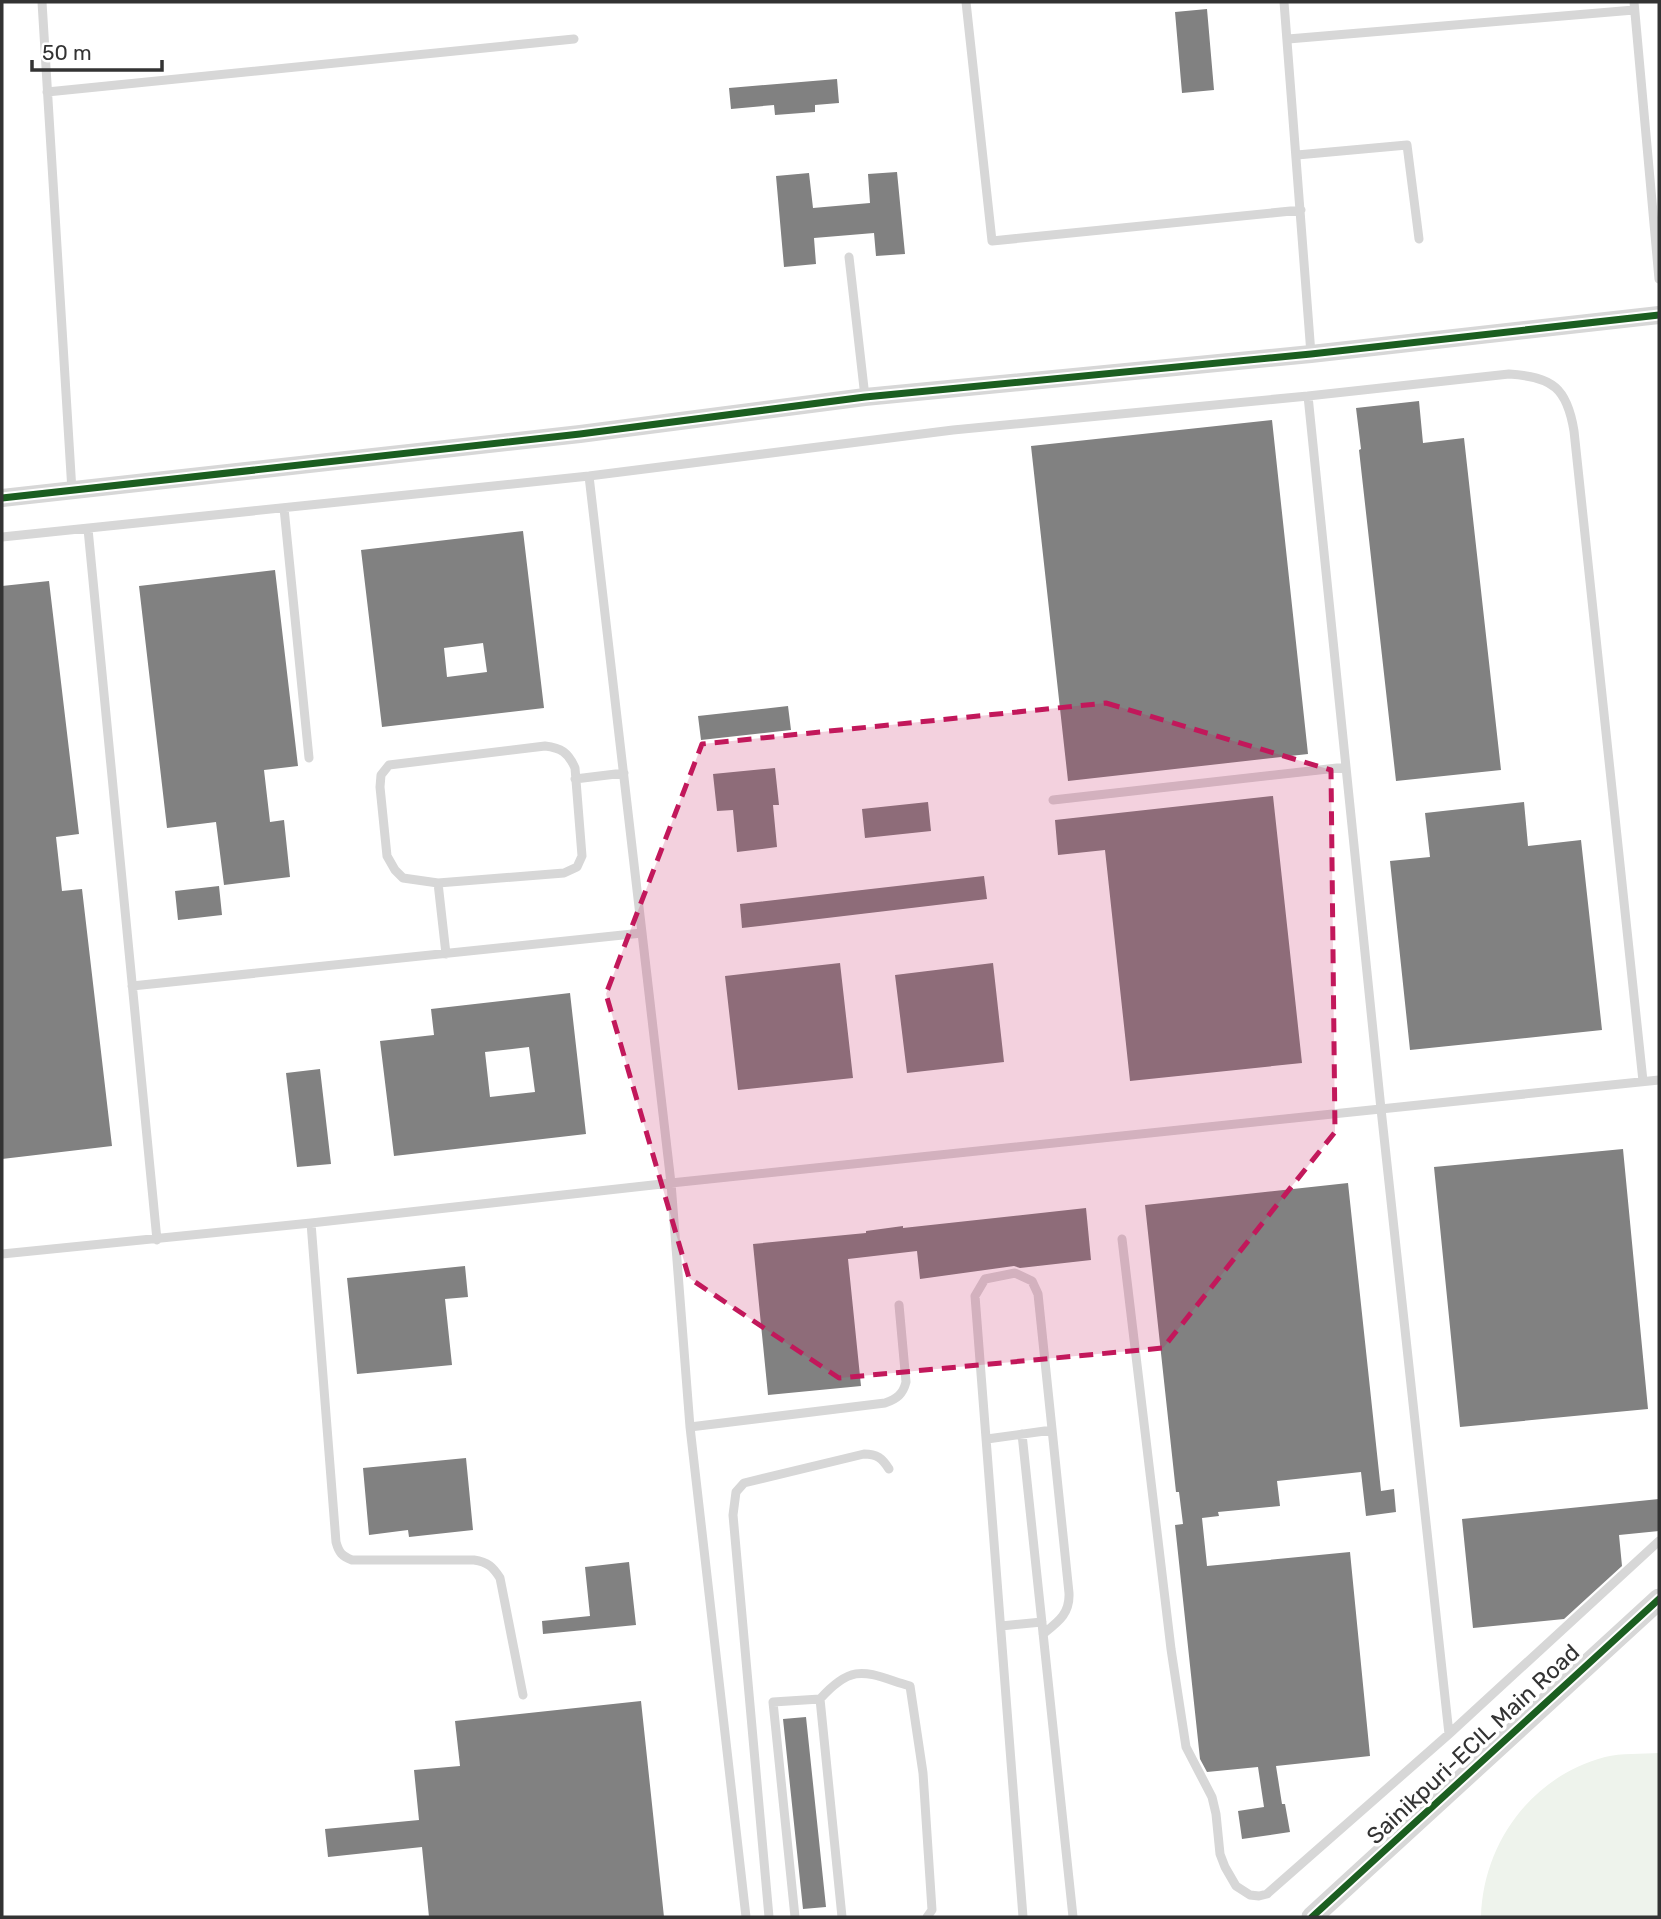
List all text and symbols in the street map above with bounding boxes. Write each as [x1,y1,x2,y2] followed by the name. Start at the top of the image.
[32,28,161,72] scale bar
[42,40,92,65] text: 50 m
[1361,1638,1585,1850] street label: Sainikpuri-ECIL Main Road

